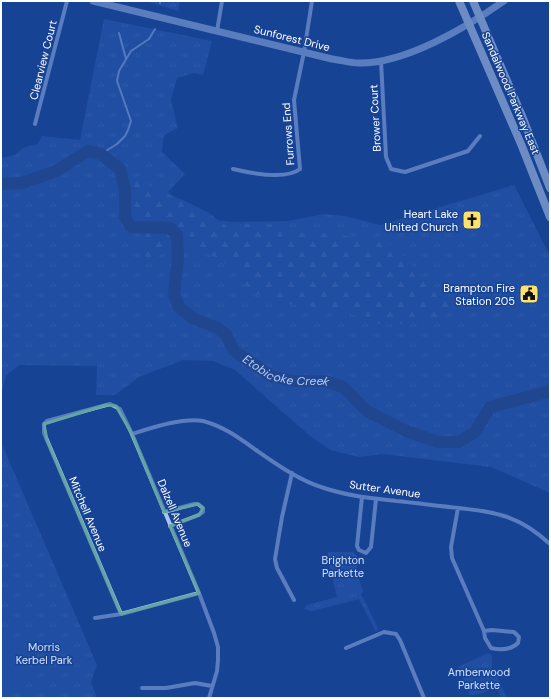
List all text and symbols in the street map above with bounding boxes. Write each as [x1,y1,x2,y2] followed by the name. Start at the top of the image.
[26,19,60,101] street label: Clearview Court
[253,22,331,54] street label: Sunforest Drive
[479,30,543,156] street label: Sandalwood Parkway East
[366,84,384,152] street label: Brower Court
[279,102,297,166] street label: Furrows End
[385,207,458,234] place label: Heart Lake United Church
[461,209,483,231] church icon: Heart Lake United Church
[443,281,515,308] place label: Brampton Fire Station 205
[518,283,540,305] public building icon: Brampton Fire Station 205
[240,351,332,390] water label: Etobicoke Creek
[66,474,110,554] street label: Mitchell Avenue
[154,477,196,549] street label: Dalzell Avenue
[348,477,422,501] street label: Sutter Avenue
[322,553,364,580] park label: Brighton Parkette
[16,640,73,667] park label: Morris Kerbel Park
[448,665,510,692] park label: Amberwood Parkette

